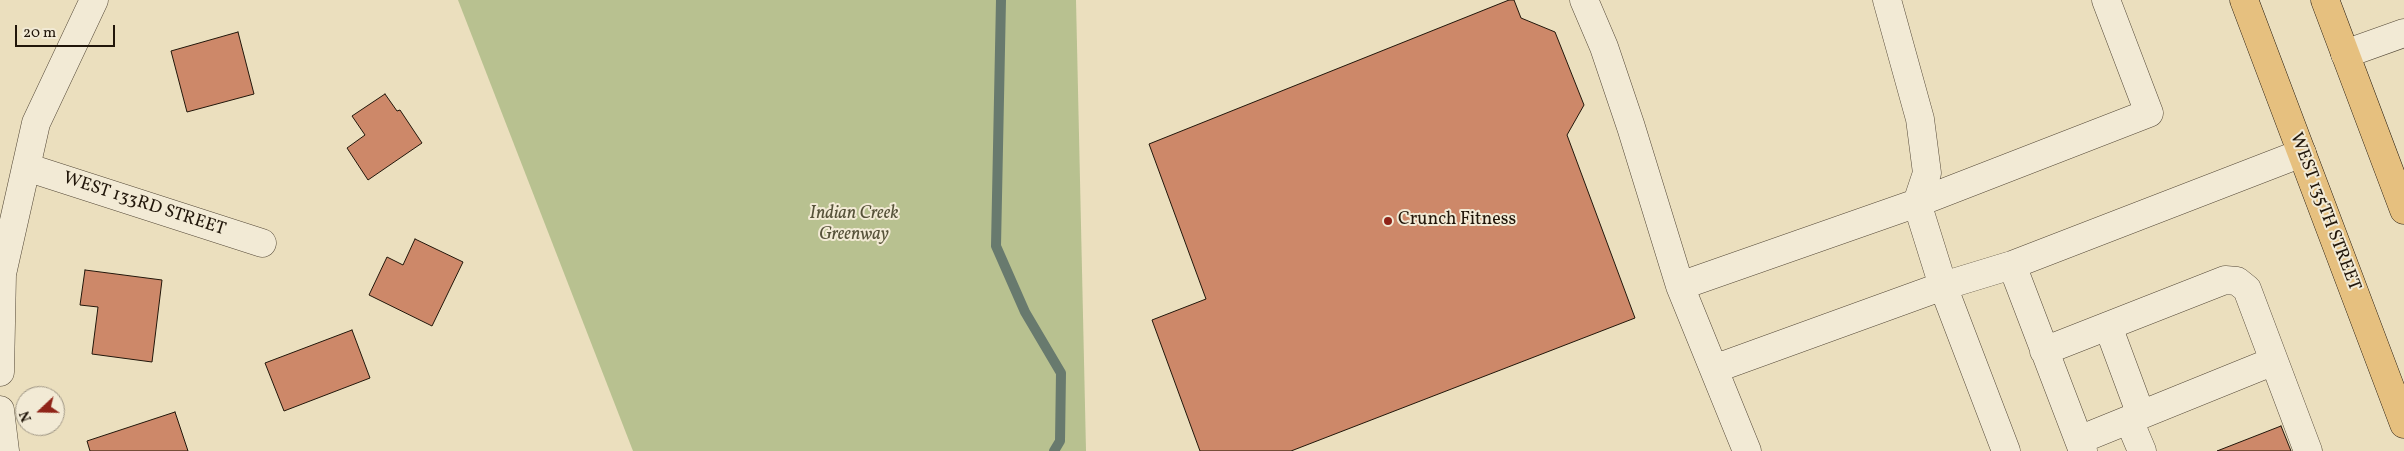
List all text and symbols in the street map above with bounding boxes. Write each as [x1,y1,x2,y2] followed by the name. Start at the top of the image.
[18,15,118,47] scale bar
[23,23,56,44] text: 20 m
[2284,130,2364,294] street label: WEST 135TH STREET
[60,168,228,242] street label: WEST 133RD STREET
[809,204,899,246] park label: Indian Creek Greenway
[1398,210,1516,232] place label: Crunch Fitness
[1382,215,1394,227] marker: Crunch Fitness
[15,386,65,436] north arrow
[16,408,37,424] text: N

